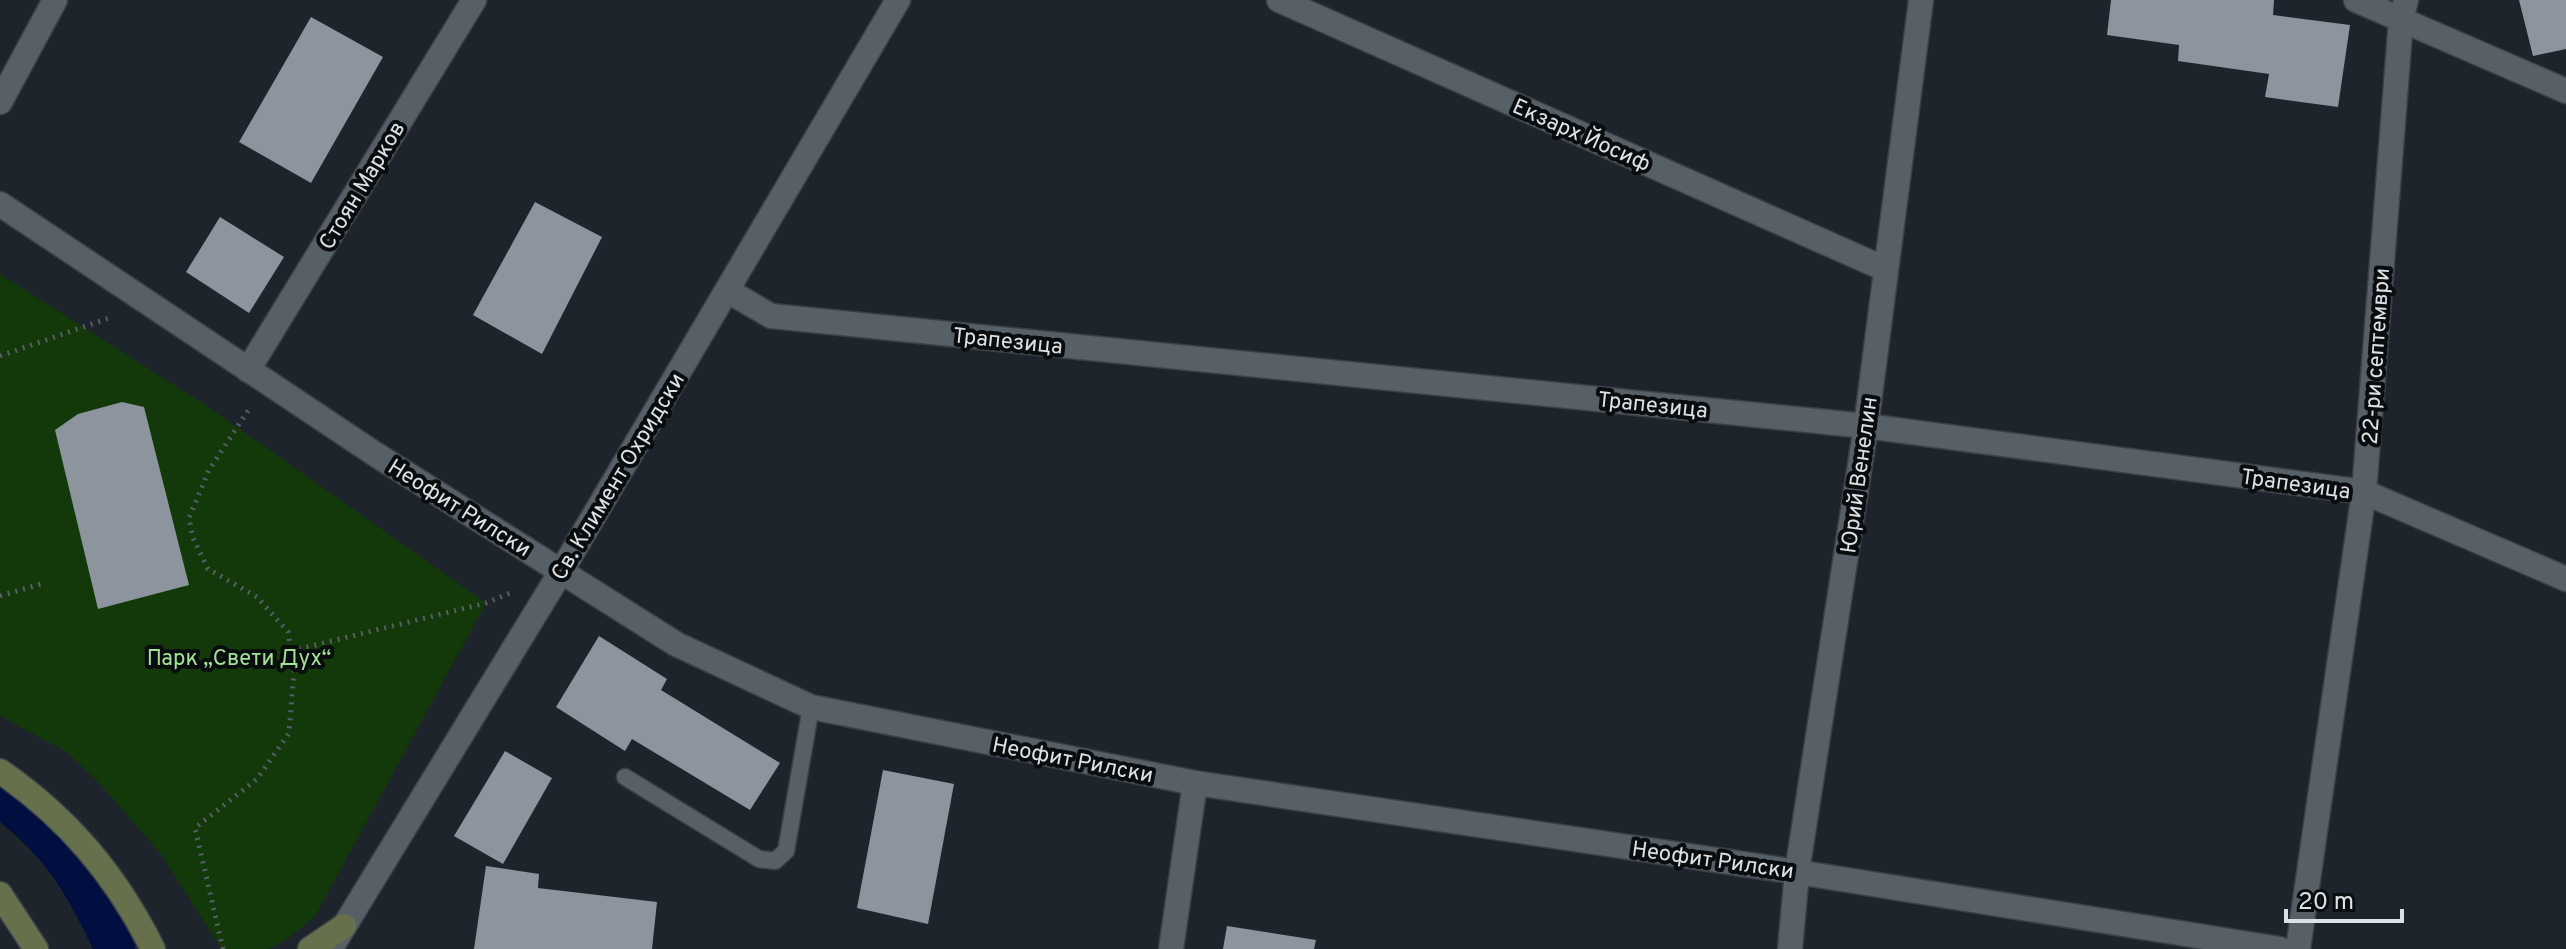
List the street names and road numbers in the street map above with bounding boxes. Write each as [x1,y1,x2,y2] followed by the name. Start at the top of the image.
[1508,91,1655,179] street label: Екзарх Йосиф
[314,117,412,255] street label: Стоян Марков
[2358,267,2397,445] street label: 22-ри септември
[951,323,1064,362] street label: Трапезица
[546,369,692,586] street label: Св. Климент Охридски
[1596,387,1709,426] street label: Трапезица
[1836,395,1885,555] street label: Юрий Венелин
[382,454,535,564] street label: Неофит Рилски
[2239,464,2352,507] street label: Трапезица
[990,733,1155,790] street label: Неофит Рилски
[1630,837,1796,886] street label: Неофит Рилски

